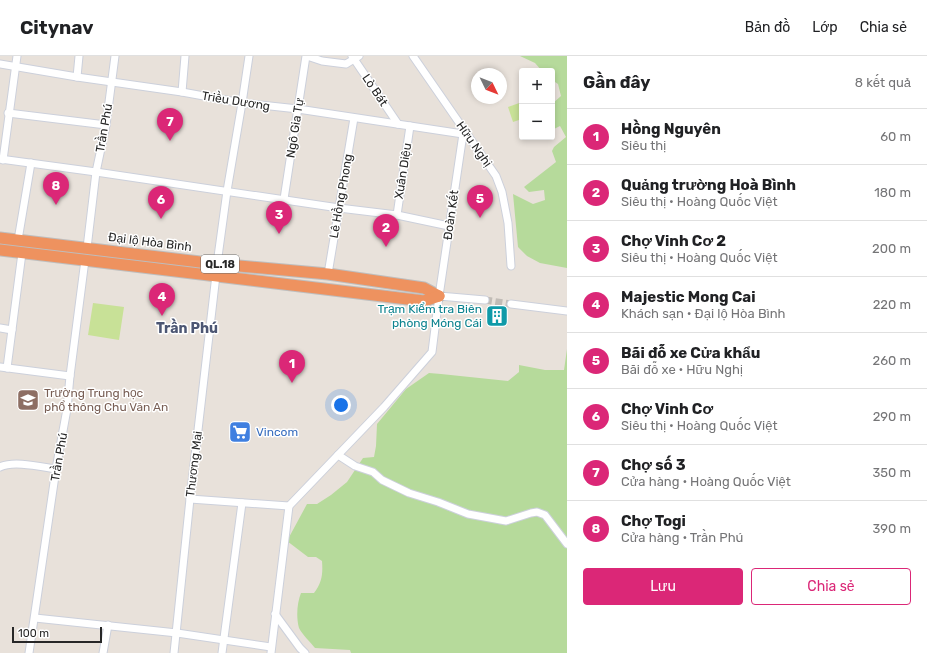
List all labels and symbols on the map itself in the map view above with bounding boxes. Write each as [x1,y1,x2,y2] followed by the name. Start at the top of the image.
[471,68,507,104] north arrow
[359,71,391,109] street label: Lò Bát
[201,88,271,113] street label: Triều Dương
[283,97,307,159] street label: Ngô Gia Tự
[92,102,115,154] street label: Trần Phú
[157,108,183,141] pin: 7
[453,119,495,169] street label: Hữu Nghị
[392,142,414,200] street label: Xuân Diệu
[326,153,355,239] street label: Lê Hồng Phong
[43,172,69,205] pin: 8
[467,185,493,218] pin: 5
[148,186,174,219] pin: 6
[440,189,461,241] street label: Đoàn Kết
[266,201,292,234] pin: 3
[373,214,399,247] pin: 2
[107,230,193,254] street label: Đại lộ Hòa Bình
[201,255,239,273] road number: QL.18
[149,283,175,316] pin: 4
[377,302,482,330] place label: Trạm Kiểm tra Biên phòng Móng Cái
[484,303,510,329] building icon: Trạm Kiểm tra Biên phòng Móng Cái
[156,318,218,337] district label: Trần Phú
[279,350,305,383] pin: 1
[44,386,168,414] place label: Trường Trung học phổ thông Chu Văn An
[15,387,41,413] school or university icon: Trường Trung học phổ thông Chu Văn An
[331,395,351,415] your location
[227,419,253,445] supermarket icon: Vincom
[256,425,298,439] place label: Vincom
[183,430,205,498] street label: Thương Mại
[47,431,70,483] street label: Trần Phú
[12,625,102,644] scale bar

